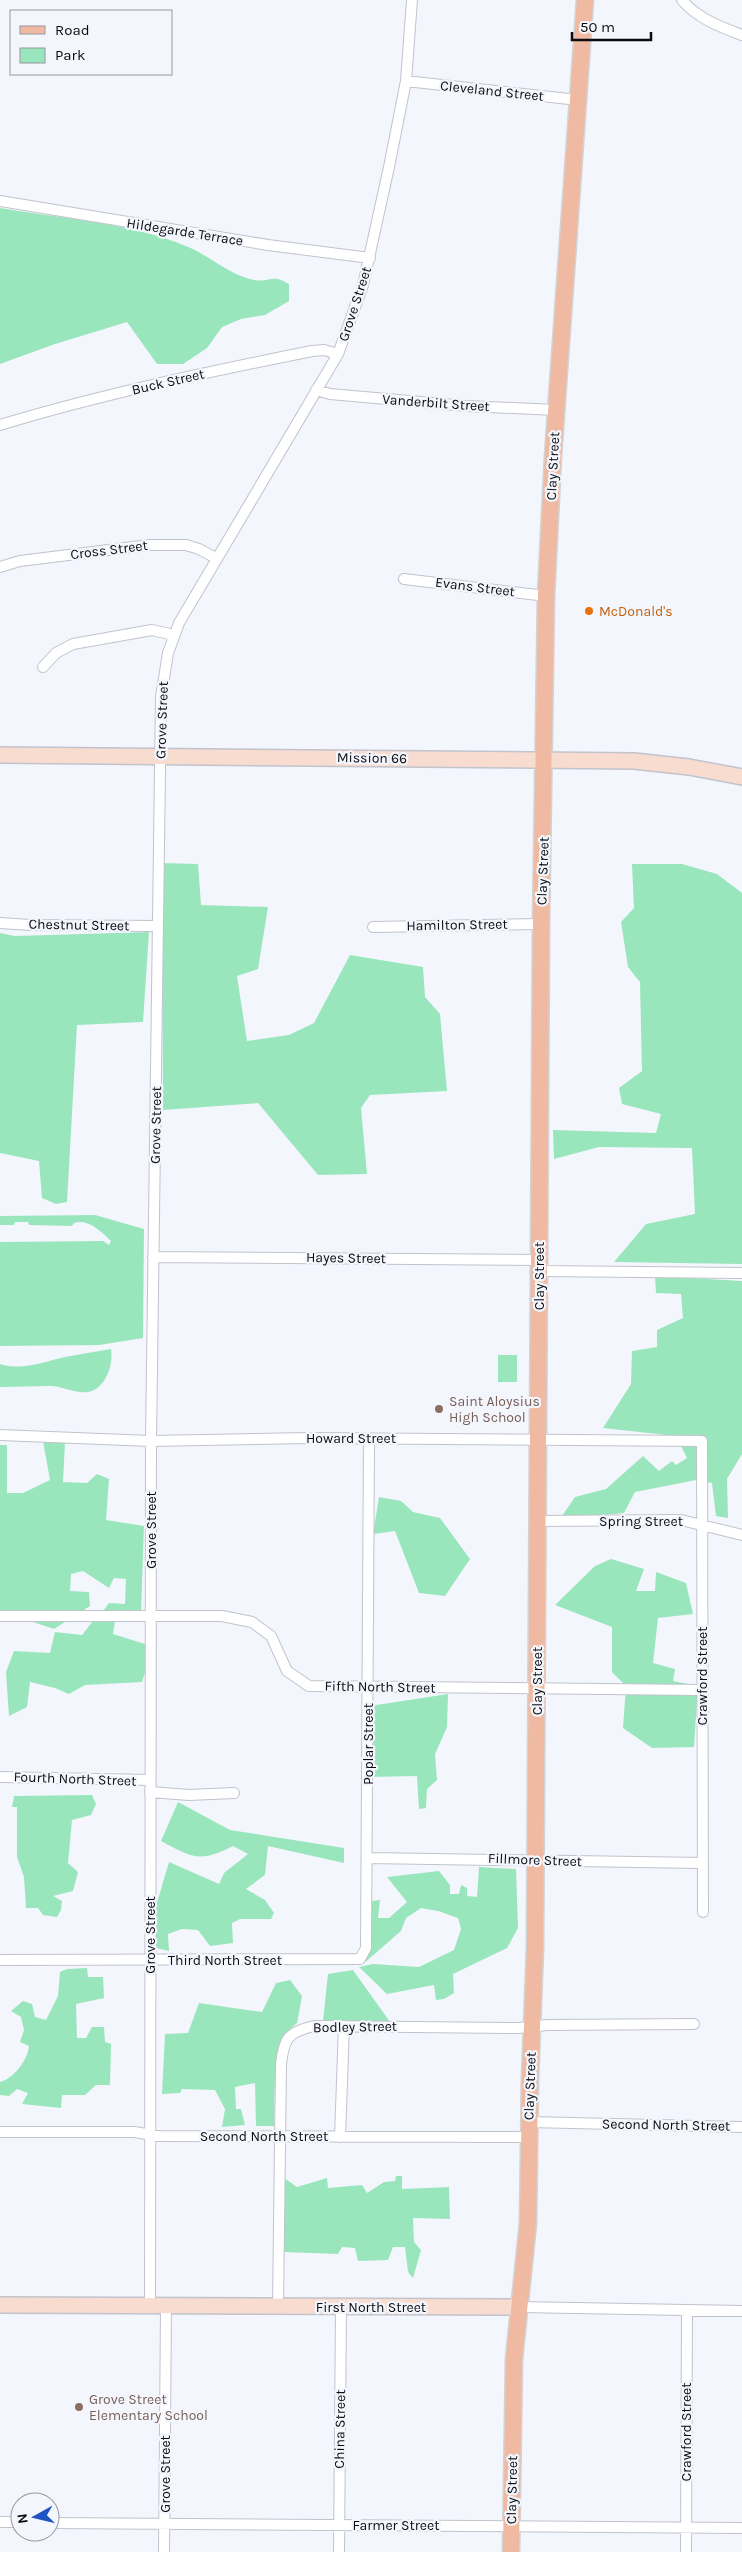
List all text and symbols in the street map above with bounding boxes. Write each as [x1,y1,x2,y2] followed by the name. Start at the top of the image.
[10,10,172,75] legend
[572,10,651,42] scale bar
[580,18,615,36] text: 50 m
[55,21,90,39] text: Road
[55,46,85,64] text: Park
[439,77,545,105] street label: Cleveland Street
[125,214,245,250] street label: Hildegarde Terrace
[335,264,375,344] street label: Grove Street
[130,365,206,399] street label: Buck Street
[382,391,490,415] street label: Vanderbilt Street
[543,431,563,501] street label: Clay Street
[69,537,149,563] street label: Cross Street
[434,574,516,600] street label: Evans Street
[599,603,673,620] place label: McDonald's
[583,605,595,617] marker: McDonald's
[152,681,172,759] street label: Grove Street
[337,749,407,767] street label: Mission 66
[533,836,553,906] street label: Clay Street
[28,916,130,934] street label: Chestnut Street
[406,916,508,934] street label: Hamilton Street
[147,1086,165,1164] street label: Grove Street
[531,1242,548,1310] street label: Clay Street
[306,1249,386,1267] street label: Hayes Street
[449,1393,540,1426] place label: Saint Aloysius High School
[433,1403,445,1415] marker: Saint Aloysius High School
[306,1430,396,1447] street label: Howard Street
[143,1491,160,1569] street label: Grove Street
[599,1513,683,1530] street label: Spring Street
[694,1626,711,1726] street label: Crawford Street
[529,1647,546,1715] street label: Clay Street
[324,1678,436,1696] street label: Fifth North Street
[360,1703,377,1785] street label: Poplar Street
[13,1768,137,1790] street label: Fourth North Street
[488,1850,582,1870] street label: Fillmore Street
[142,1896,159,1974] street label: Grove Street
[168,1952,282,1969] street label: Third North Street
[313,2018,397,2036] street label: Bodley Street
[520,2051,540,2121] street label: Clay Street
[602,2115,730,2135] street label: Second North Street
[200,2128,328,2145] street label: Second North Street
[316,2299,426,2316] street label: First North Street
[678,2382,695,2482] street label: Crawford Street
[331,2389,349,2469] street label: China Street
[89,2391,208,2424] place label: Grove Street Elementary School
[73,2401,85,2413] marker: Grove Street Elementary School
[157,2435,174,2513] street label: Grove Street
[503,2456,521,2524] street label: Clay Street
[10,2492,60,2542] north arrow
[14,2513,32,2525] text: N
[353,2517,439,2534] street label: Farmer Street

